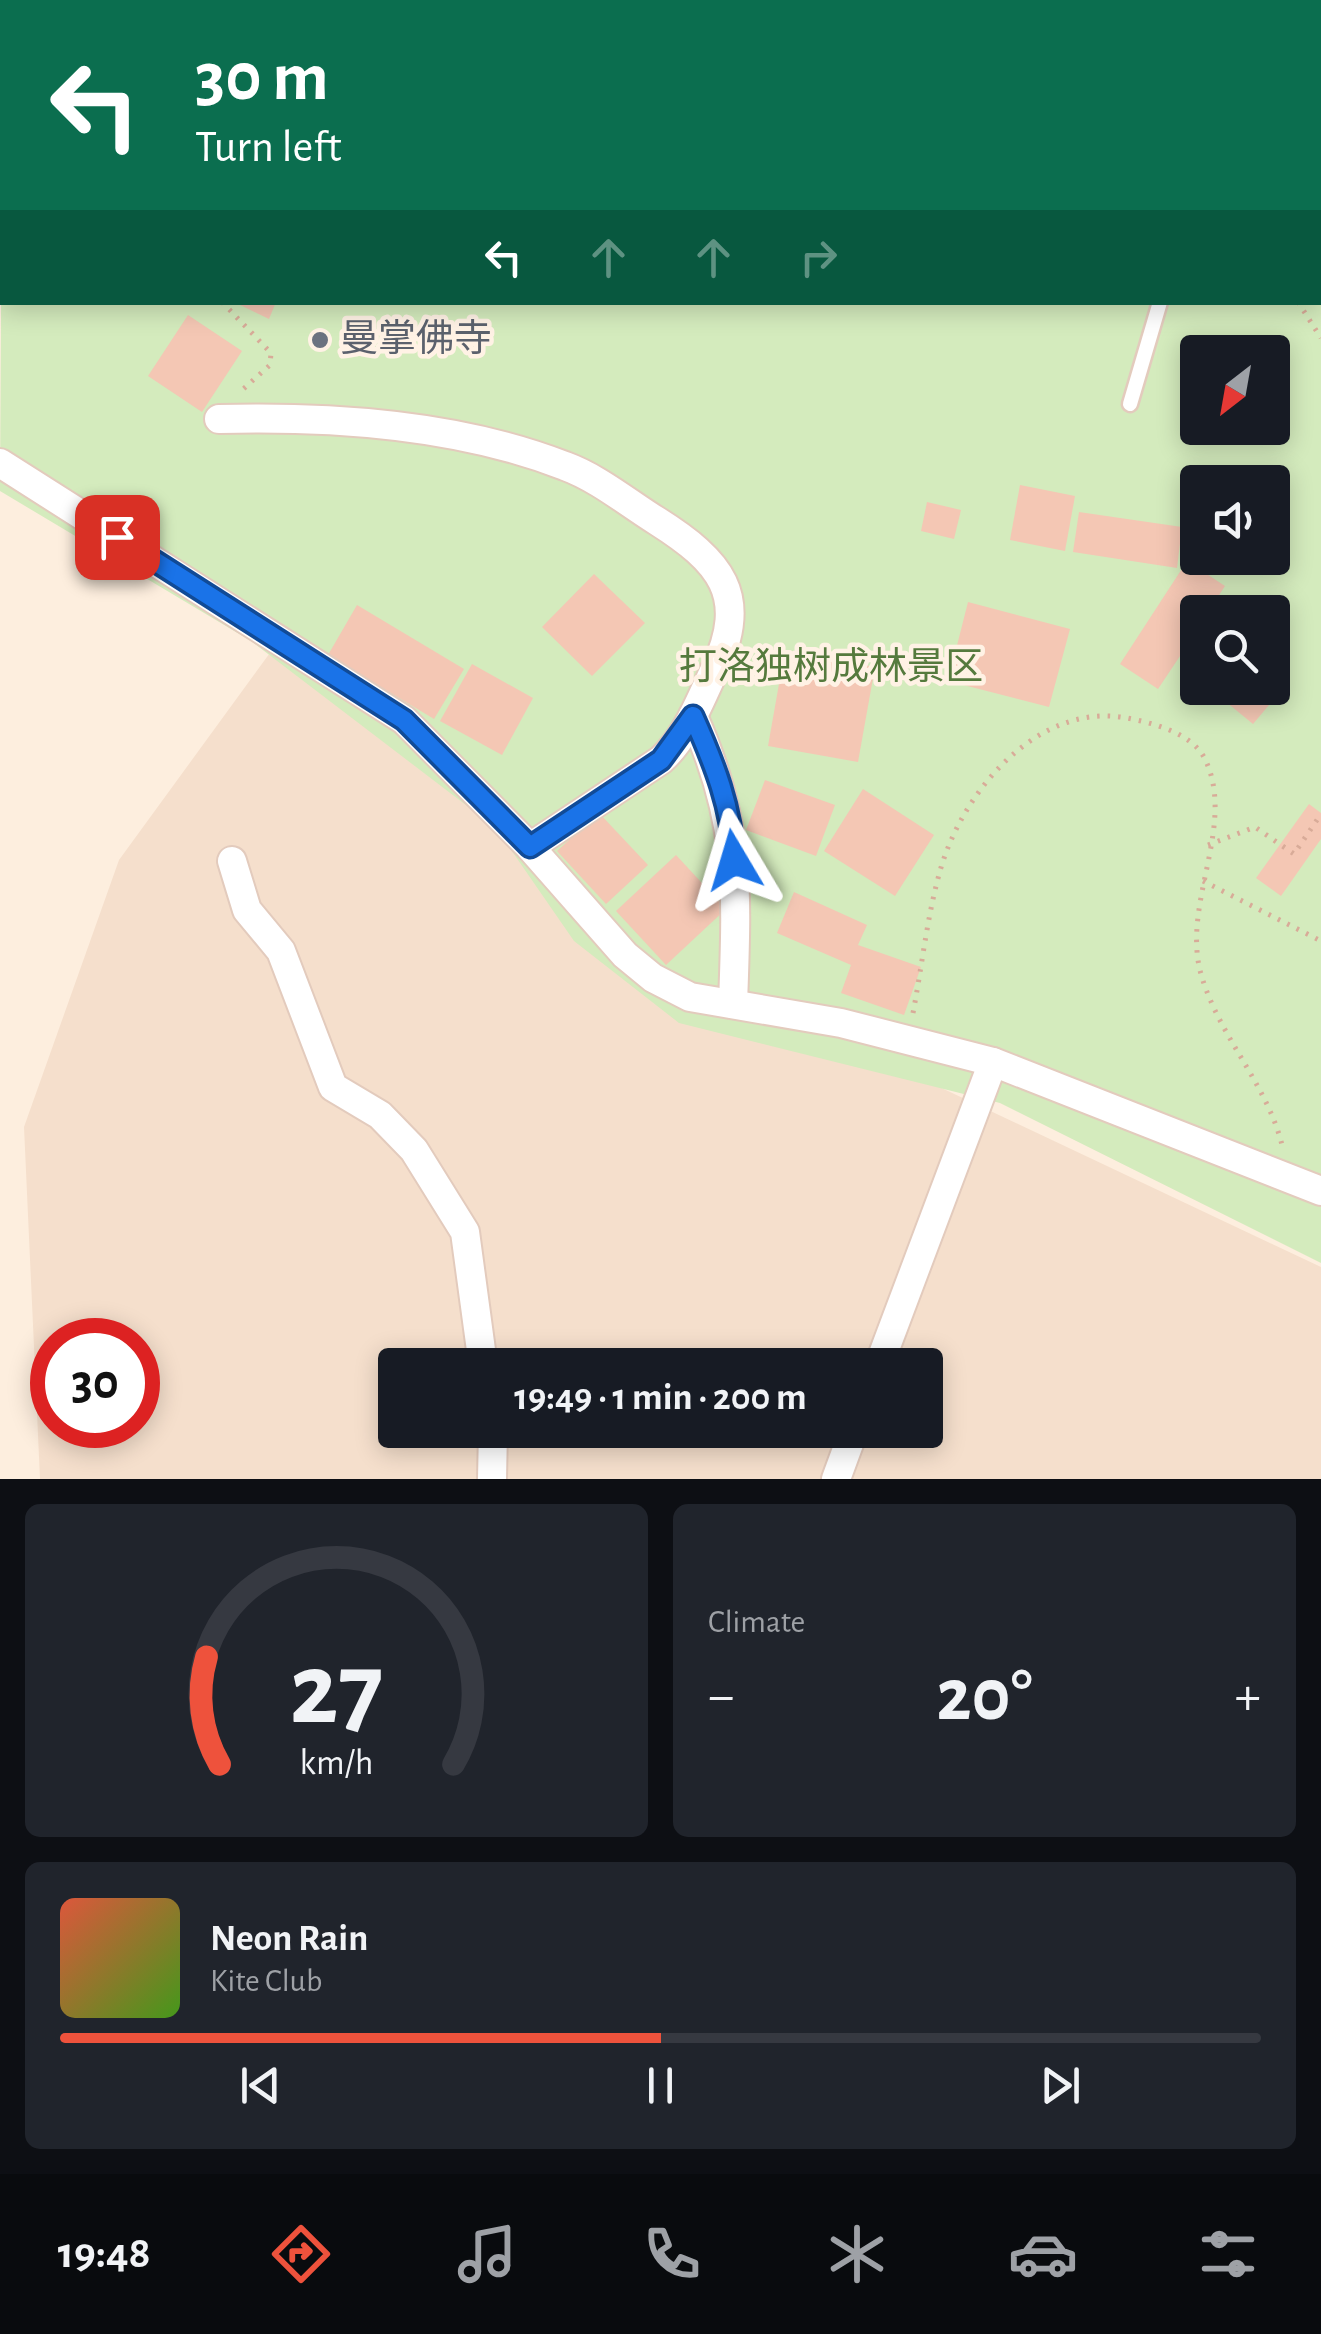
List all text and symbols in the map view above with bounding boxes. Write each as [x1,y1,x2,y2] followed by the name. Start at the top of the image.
[30,40,160,170] icon: left
[195,43,329,113] text: 30 m
[195,125,342,170] text: Turn left
[476,230,531,285] icon: left
[581,230,636,285] icon: ahead
[686,230,741,285] icon: ahead
[791,230,846,285] icon: right
[340,318,492,359] place label: 曼掌佛寺
[309,329,331,351] marker: 曼掌佛寺
[1180,335,1290,445] north arrow
[1180,335,1290,705] map controls
[1180,465,1290,575] button: sound
[75,495,160,580] pin
[90,510,145,565] icon: arrive
[1180,595,1290,705] button: search
[679,646,983,687] park label: 打洛独树成林景区
[682,808,786,912] position arrow
[30,1318,160,1448] speed limit sign: 30
[514,1379,807,1417] text: 19:49 · 1 min · 200 m
[708,1606,805,1638] text: Climate
[290,1639,383,1743] text: 27
[936,1659,1033,1734] text: 20°
[708,1669,734,1724] text: −
[1235,1669,1261,1724] text: +
[300,1745,373,1781] text: km/h
[210,1920,368,1958] text: Neon Rain
[210,1965,322,1997] text: Kite Club
[233,2058,288,2113] icon: previous
[633,2058,688,2113] icon: pause
[1033,2058,1088,2113] icon: next
[266,2219,336,2289] icon: directions
[452,2219,522,2289] icon: music
[637,2219,707,2289] icon: phone
[822,2219,892,2289] icon: climate
[1008,2219,1078,2289] icon: car
[1193,2219,1263,2289] icon: filters
[58,2231,151,2276] text: 19:48

